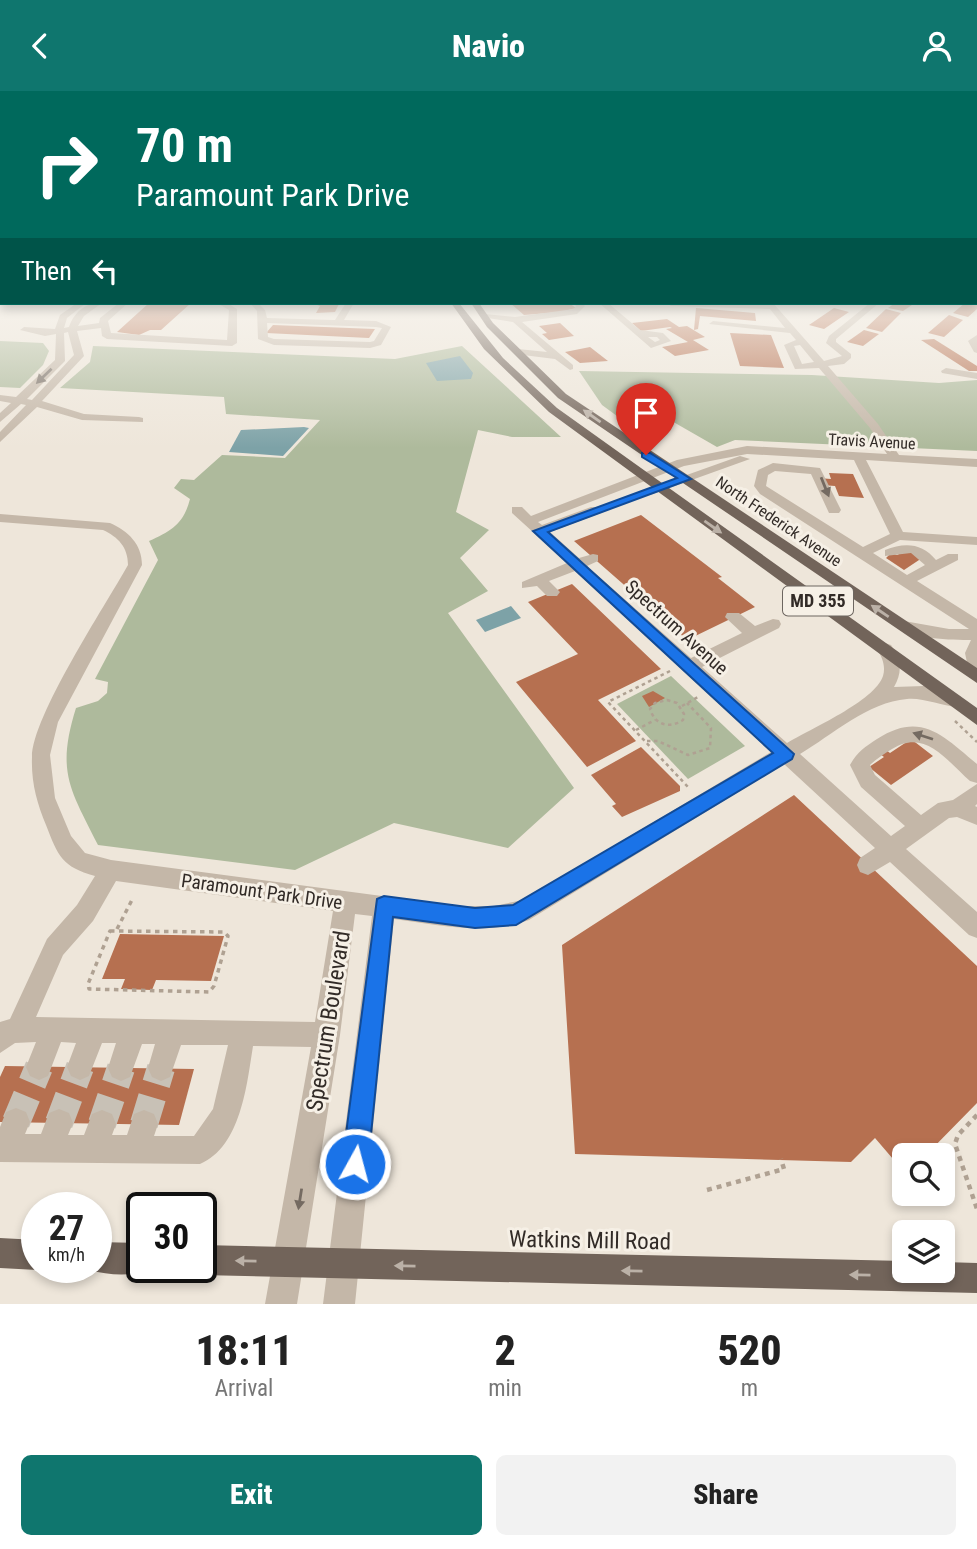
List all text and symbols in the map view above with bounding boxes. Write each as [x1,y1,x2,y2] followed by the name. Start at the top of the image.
[21,27,59,65] icon: back
[452,27,525,65] text: Navio
[918,27,956,65] icon: person
[136,117,233,174] text: 70 m
[21,119,112,210] icon: right
[136,176,410,214] text: Paramount Park Drive
[86,252,124,290] icon: left
[21,256,72,286] text: Then
[36,368,53,384] one-way arrow
[616,383,676,455] pin
[627,394,665,432] icon: arrive
[583,410,601,424] one-way arrow
[828,430,916,453] street label: Travis Avenue
[712,472,845,571] street label: North Frederick Avenue
[820,477,831,498] one-way arrow
[704,520,722,534] one-way arrow
[620,575,733,680] street label: Spectrum Avenue
[783,587,853,615] road number: MD 355
[871,604,889,618] one-way arrow
[912,730,933,740] one-way arrow
[180,869,344,914] street label: Paramount Park Drive
[301,929,356,1113] street label: Spectrum Boulevard
[318,1127,392,1201] position arrow
[892,1143,955,1283] map controls
[892,1143,955,1206] button: search
[294,1188,305,1210] one-way arrow
[126,1192,217,1283] speed limit sign: 30
[49,1208,84,1249] text: 27
[892,1220,955,1283] button: layers
[509,1226,671,1255] street label: Watkins Mill Road
[48,1244,85,1265] text: km/h
[234,1256,256,1267] one-way arrow
[394,1260,416,1272] one-way arrow
[621,1265,643,1277] one-way arrow
[849,1270,871,1281] one-way arrow
[195,1326,293,1375] text: 18:11
[494,1326,516,1375] text: 2
[717,1326,782,1375] text: 520
[215,1375,273,1402] text: Arrival
[488,1375,522,1402] text: min
[741,1375,758,1402] text: m
[21,1455,482,1535] button: Exit
[496,1455,956,1535] button: Share

